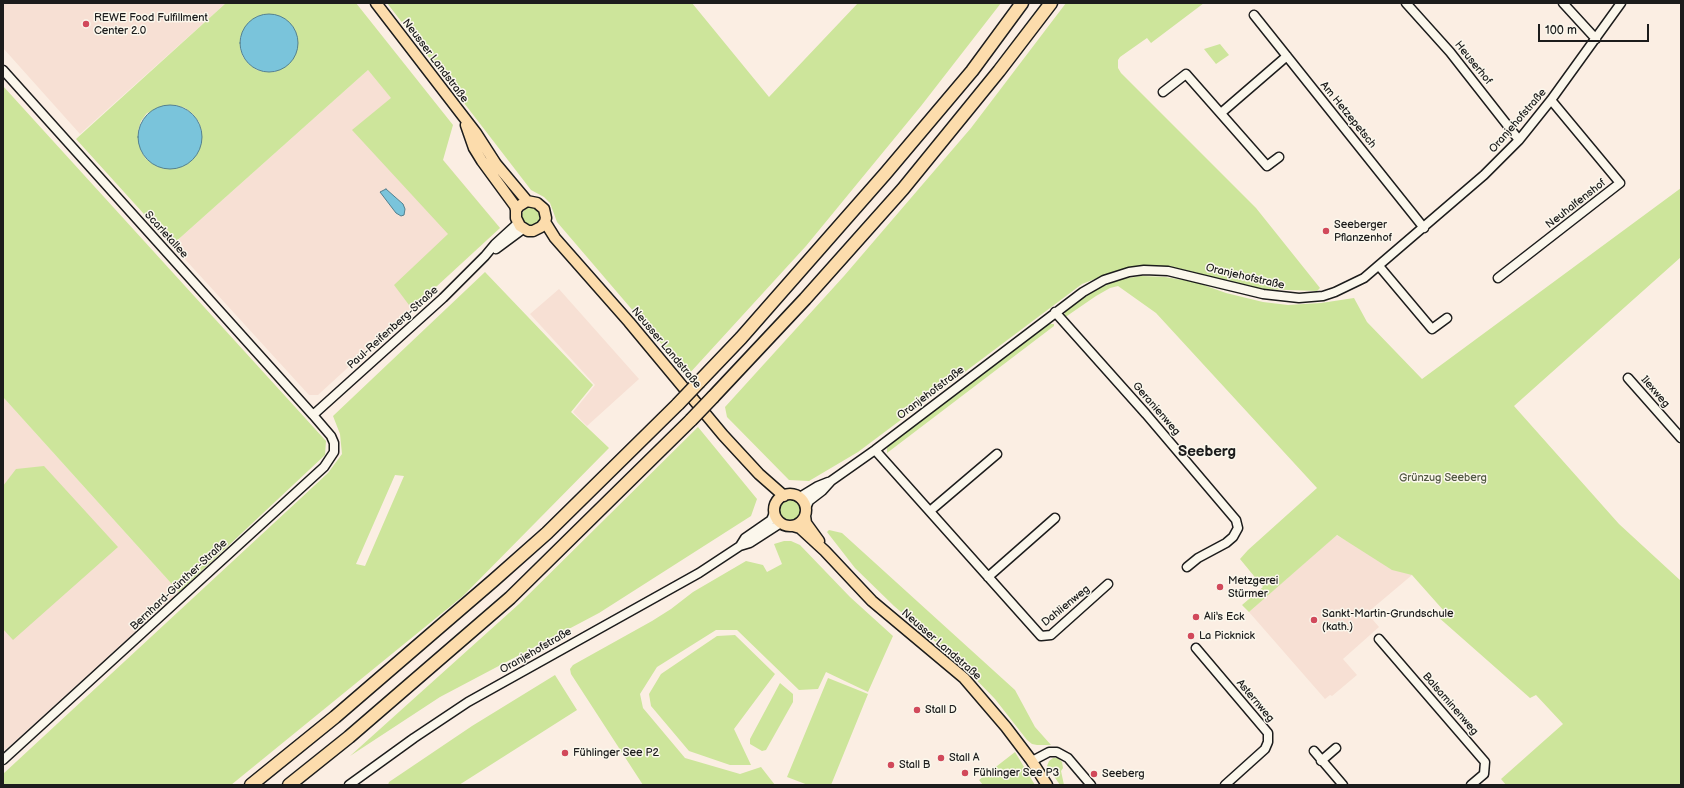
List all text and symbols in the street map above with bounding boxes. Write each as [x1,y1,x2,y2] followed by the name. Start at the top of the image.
[94,11,208,37] place label: REWE Food Fulfillment Center 2.0
[1540,16,1651,42] scale bar
[399,17,471,105] street label: Neusser Landstraße
[81,19,91,29] marker: REWE Food Fulfillment Center 2.0
[1545,23,1577,38] text: 100 m
[1451,39,1495,87] street label: Heuserhof
[1317,79,1379,151] street label: Am Hetzepetsch
[1487,86,1549,156] street label: Oranjehofstraße
[1543,176,1609,232] street label: Neuhalfenshof
[141,209,191,261] street label: Scarletallee
[1334,218,1392,244] place label: Seeberger Pflanzenhof
[1321,226,1331,236] marker: Seeberger Pflanzenhof
[1204,262,1286,292] street label: Oranjehofstraße
[345,284,441,372] street label: Paul-Reifenberg-Straße
[628,305,704,391] street label: Neusser Landstraße
[895,363,967,423] street label: Oranjehofstraße
[1638,374,1672,410] street label: Ilexweg
[1129,380,1183,438] street label: Geranienweg
[1178,443,1236,461] district label: Seeberg
[1399,471,1487,485] park label: Grünzug Seeberg
[128,537,230,633] street label: Bernhard-Günther-Straße
[1228,574,1278,600] place label: Metzgerei Stürmer
[1215,582,1225,592] marker: Metzgerei Stürmer
[1039,583,1093,629] street label: Dahlienweg
[898,607,984,683] street label: Neusser Landstraße
[1322,607,1453,633] place label: Sankt-Martin-Grundschule (kath.)
[1204,610,1244,624] place label: Ali's Eck
[1191,612,1201,622] marker: Ali's Eck
[1309,615,1319,625] marker: Sankt-Martin-Grundschule (kath.)
[498,625,574,677] street label: Oranjehofstraße
[1199,629,1255,643] place label: La Picknick
[1186,631,1196,641] marker: La Picknick
[1419,670,1481,738] street label: Balsaminenweg
[1233,677,1277,725] street label: Asternweg
[925,703,957,717] place label: Stall D
[912,705,922,715] marker: Stall D
[573,746,659,760] place label: Fühlinger See P2
[560,748,570,758] marker: Fühlinger See P2
[949,751,980,765] place label: Stall A
[936,753,946,763] marker: Stall A
[899,758,930,772] place label: Stall B
[886,760,896,770] marker: Stall B
[973,766,1059,780] place label: Fühlinger See P3
[1102,767,1145,781] place label: Seeberg
[960,768,970,778] marker: Fühlinger See P3
[1089,769,1099,779] marker: Seeberg

